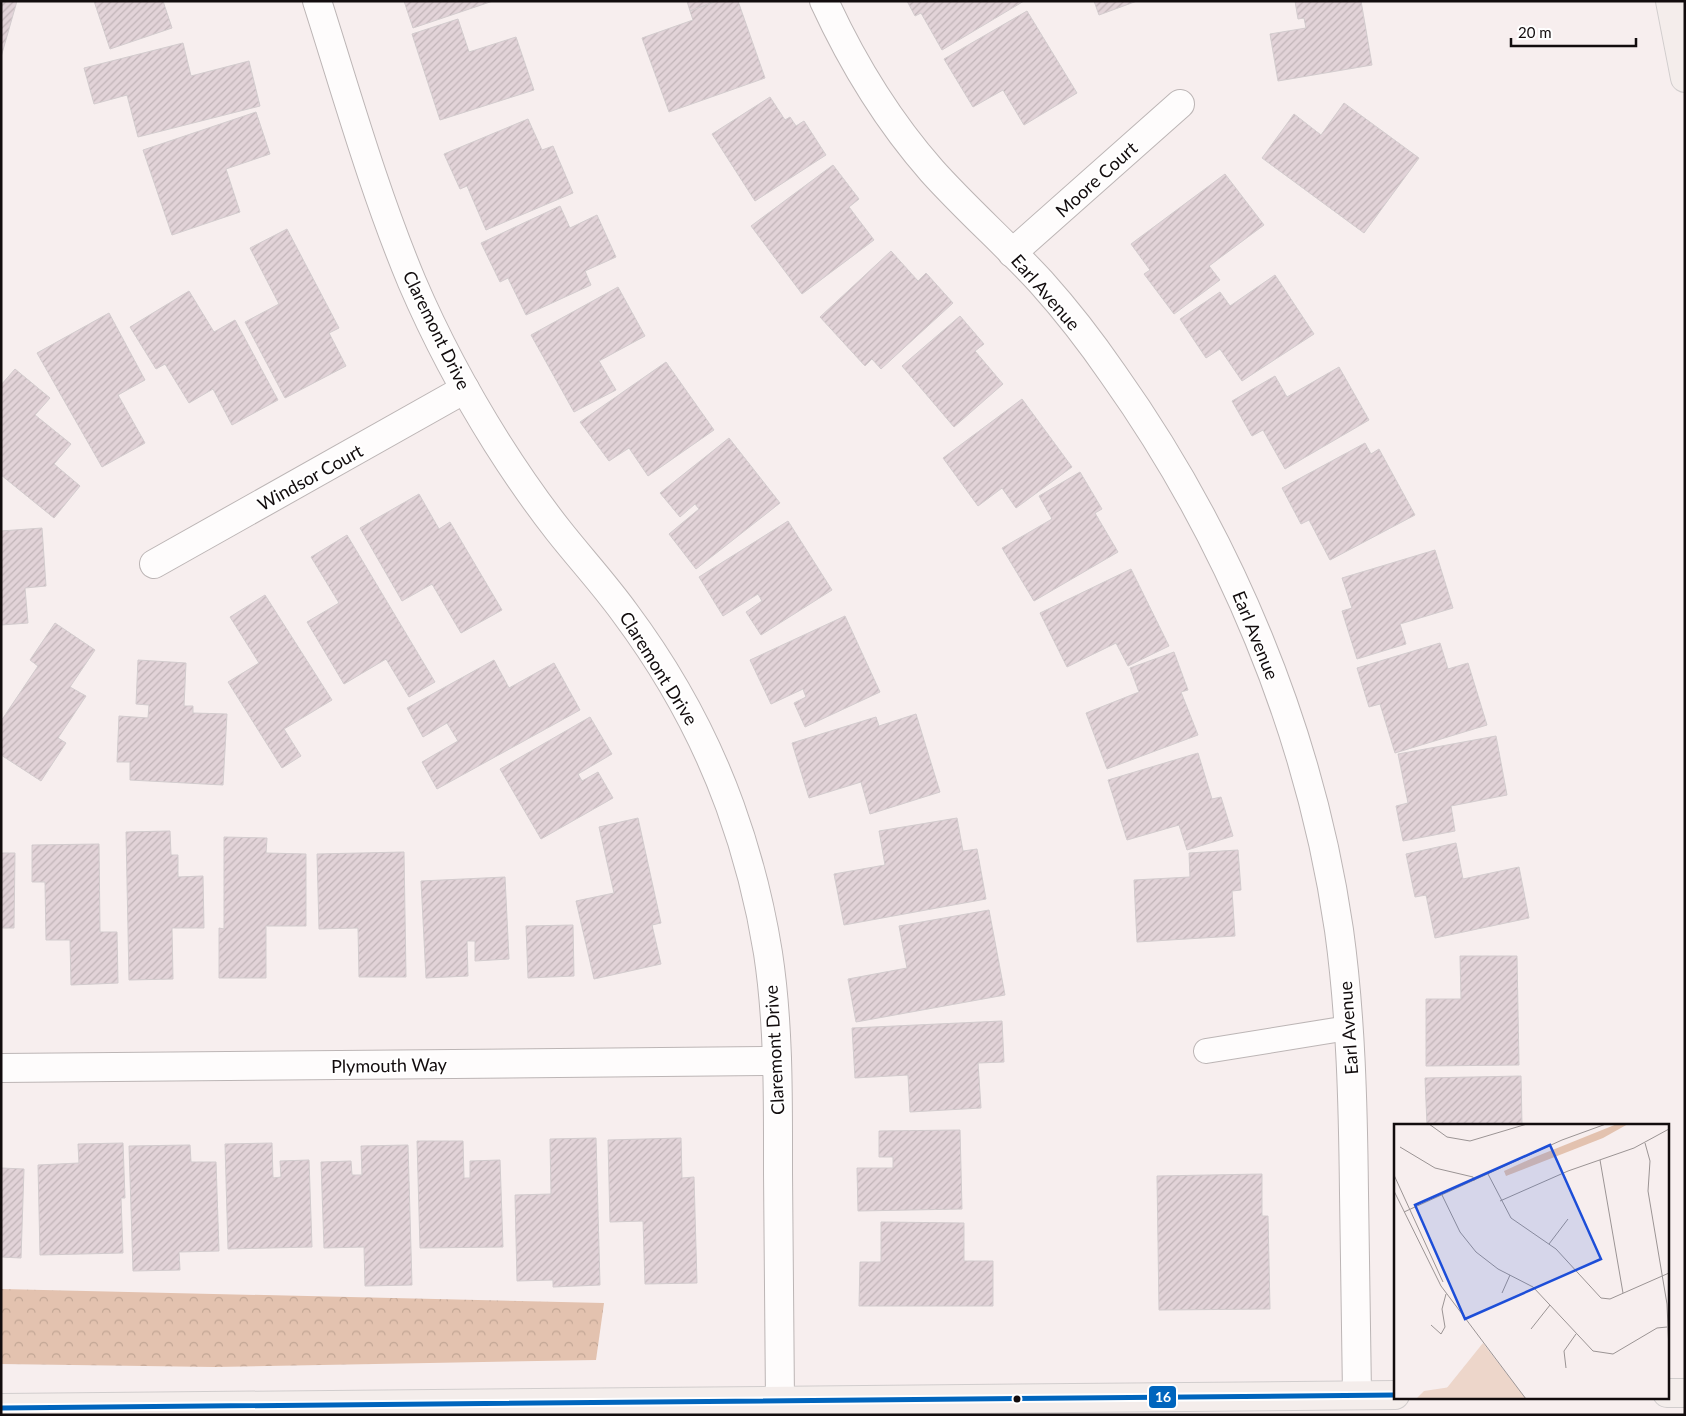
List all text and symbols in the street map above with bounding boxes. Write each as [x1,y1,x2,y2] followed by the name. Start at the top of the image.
[1511,15,1636,47] scale bar
[1518,23,1552,41] text: 20 m
[1051,136,1142,221] street label: Moore Court
[1007,249,1085,335] street label: Earl Avenue
[399,267,475,393] street label: Claremont Drive
[254,439,367,515] street label: Windsor Court
[1228,587,1284,683] street label: Earl Avenue
[615,607,703,729] street label: Claremont Drive
[1334,981,1362,1075] street label: Earl Avenue
[760,985,788,1115] street label: Claremont Drive
[331,1053,448,1077] street label: Plymouth Way
[1394,1124,1668,1398] inset map
[1148,1385,1177,1409] line badge: 16
[1155,1388,1171,1405] text: 16
[1012,1394,1022,1404] unlabelled marker

